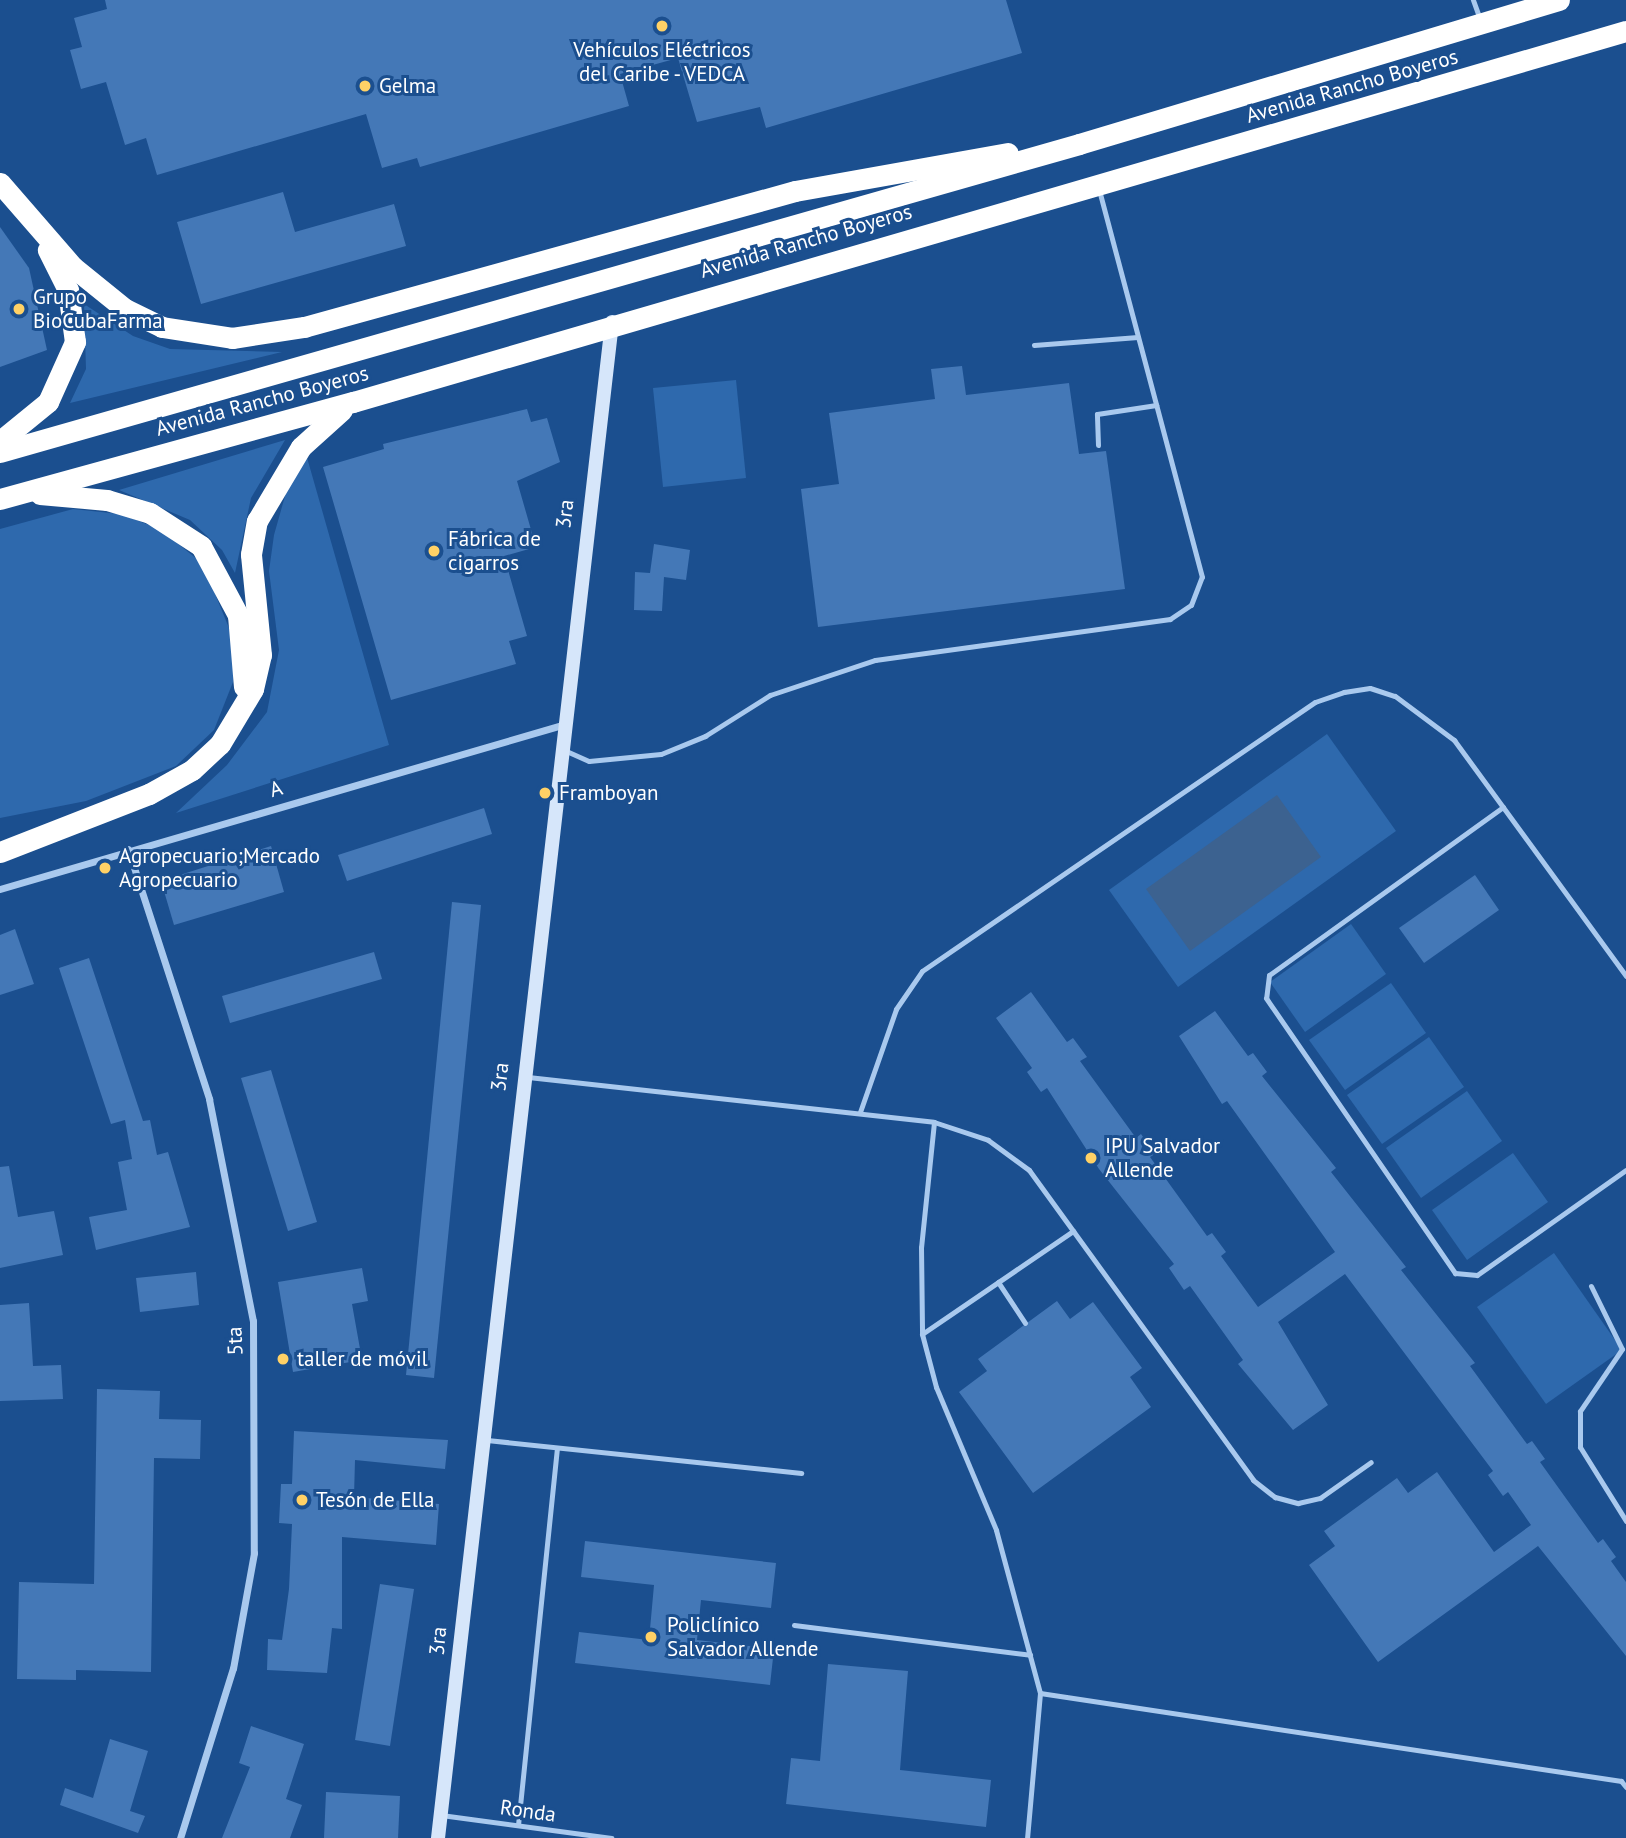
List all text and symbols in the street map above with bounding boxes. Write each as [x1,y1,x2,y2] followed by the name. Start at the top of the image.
[654,18,670,34] marker: Vehículos Eléctricos del Caribe - VEDCA
[573,37,751,87] place label: Vehículos Eléctricos del Caribe - VEDCA
[1243,44,1461,128] street label: Avenida Rancho Boyeros
[379,73,436,99] place label: Gelma
[357,78,373,94] marker: Gelma
[697,199,915,283] street label: Avenida Rancho Boyeros
[33,284,163,334] place label: Grupo BioCubaFarma
[11,301,27,317] marker: Grupo BioCubaFarma
[153,360,371,442] street label: Avenida Rancho Boyeros
[551,498,579,530] street label: 3ra
[448,526,541,576] place label: Fábrica de cigarros
[426,543,442,559] marker: Fábrica de cigarros
[267,775,285,803] street label: A
[559,780,658,806] place label: Framboyan
[537,785,553,801] marker: Framboyan
[119,843,320,893] place label: Agropecuario;Mercado Agropecuario
[97,860,113,876] marker: Agropecuario;Mercado Agropecuario
[486,1061,514,1093] street label: 3ra
[1105,1133,1220,1183] place label: IPU Salvador Allende
[1083,1150,1099,1166] marker: IPU Salvador Allende
[222,1326,248,1356] street label: 5ta
[297,1346,428,1372] place label: taller de móvil
[275,1351,291,1367] marker: taller de móvil
[316,1487,434,1513] place label: Tesón de Ella
[294,1492,310,1508] marker: Tesón de Ella
[667,1612,819,1662] place label: Policlínico Salvador Allende
[424,1625,452,1657] street label: 3ra
[641,1627,661,1647] marker: Policlínico Salvador Allende
[499,1795,557,1827] street label: Ronda

